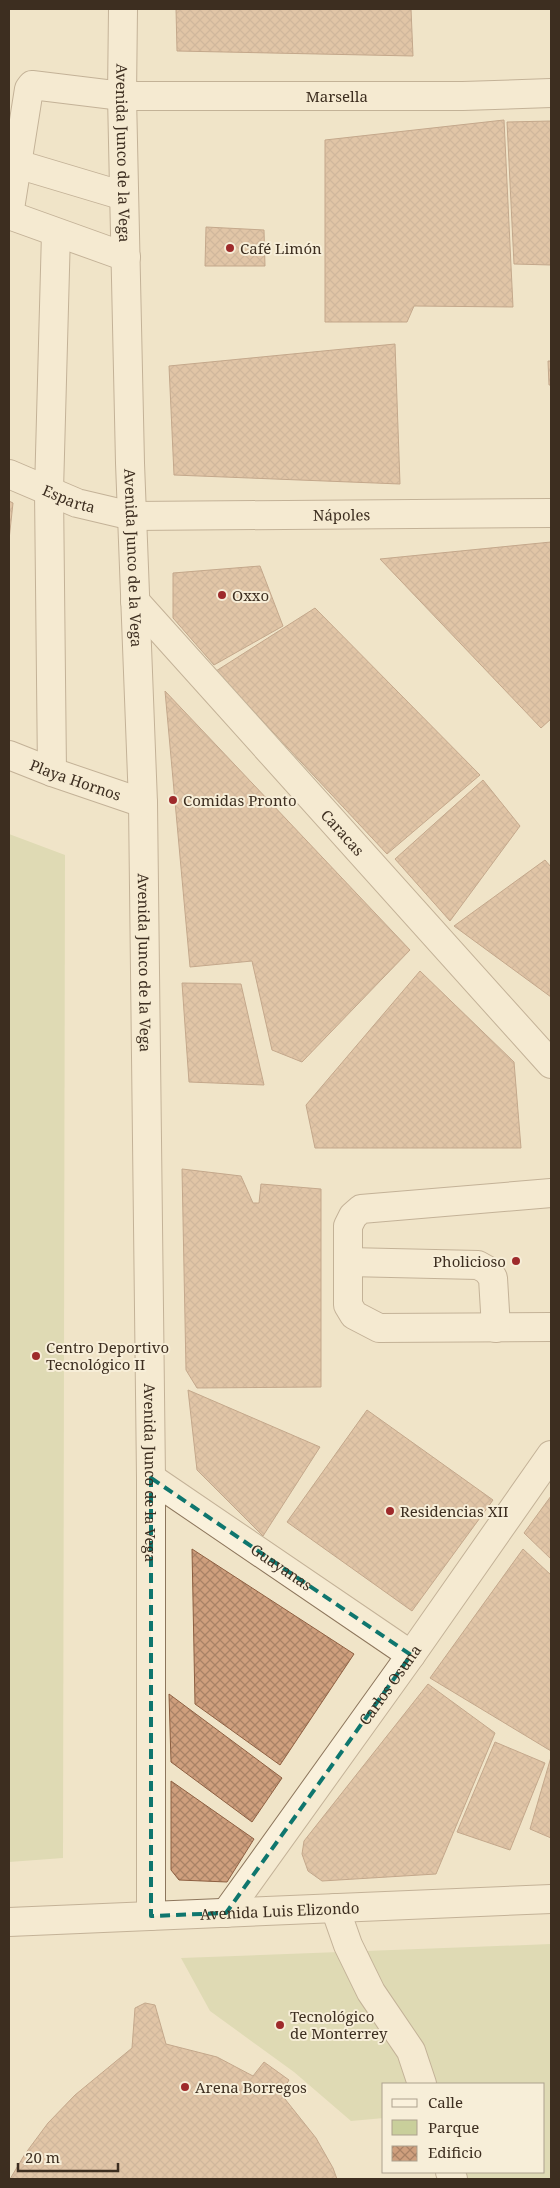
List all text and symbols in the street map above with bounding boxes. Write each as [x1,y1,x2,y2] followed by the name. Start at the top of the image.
[112,63,135,243] street label: Avenida Junco de la Vega
[306,86,368,106] street label: Marsella
[240,238,322,258] place label: Café Limón
[224,242,236,254] marker: Café Limón
[120,468,147,648] street label: Avenida Junco de la Vega
[40,480,97,517] street label: Esparta
[313,504,370,525] street label: Nápoles
[232,585,269,605] place label: Oxxo
[216,589,228,601] marker: Oxxo
[27,754,124,805] street label: Playa Hornos
[183,790,297,810] place label: Comidas Pronto
[167,794,179,806] marker: Comidas Pronto
[317,805,369,860] street label: Caracas
[134,873,156,1052] street label: Avenida Junco de la Vega
[433,1251,506,1271] place label: Pholicioso
[510,1255,522,1267] marker: Pholicioso
[46,1337,169,1374] place label: Centro Deportivo Tecnológico II
[30,1350,42,1362] marker: Centro Deportivo Tecnológico II
[140,1383,161,1562] street label: Avenida Junco de la Vega
[400,1501,509,1521] place label: Residencias XII
[384,1505,396,1517] marker: Residencias XII
[247,1539,316,1595] street label: Guayanas
[354,1641,425,1729] street label: Carlos Osuna
[200,1897,360,1924] street label: Avenida Luis Elizondo
[290,2006,388,2043] place label: Tecnológico de Monterrey
[274,2019,286,2031] marker: Tecnológico de Monterrey
[195,2077,307,2097] place label: Arena Borregos
[179,2081,191,2093] marker: Arena Borregos
[382,2083,545,2173] legend
[428,2092,463,2112] text: Calle
[428,2117,479,2137] text: Parque
[18,2140,118,2172] scale bar
[428,2142,482,2162] text: Edificio
[25,2147,60,2167] text: 20 m

